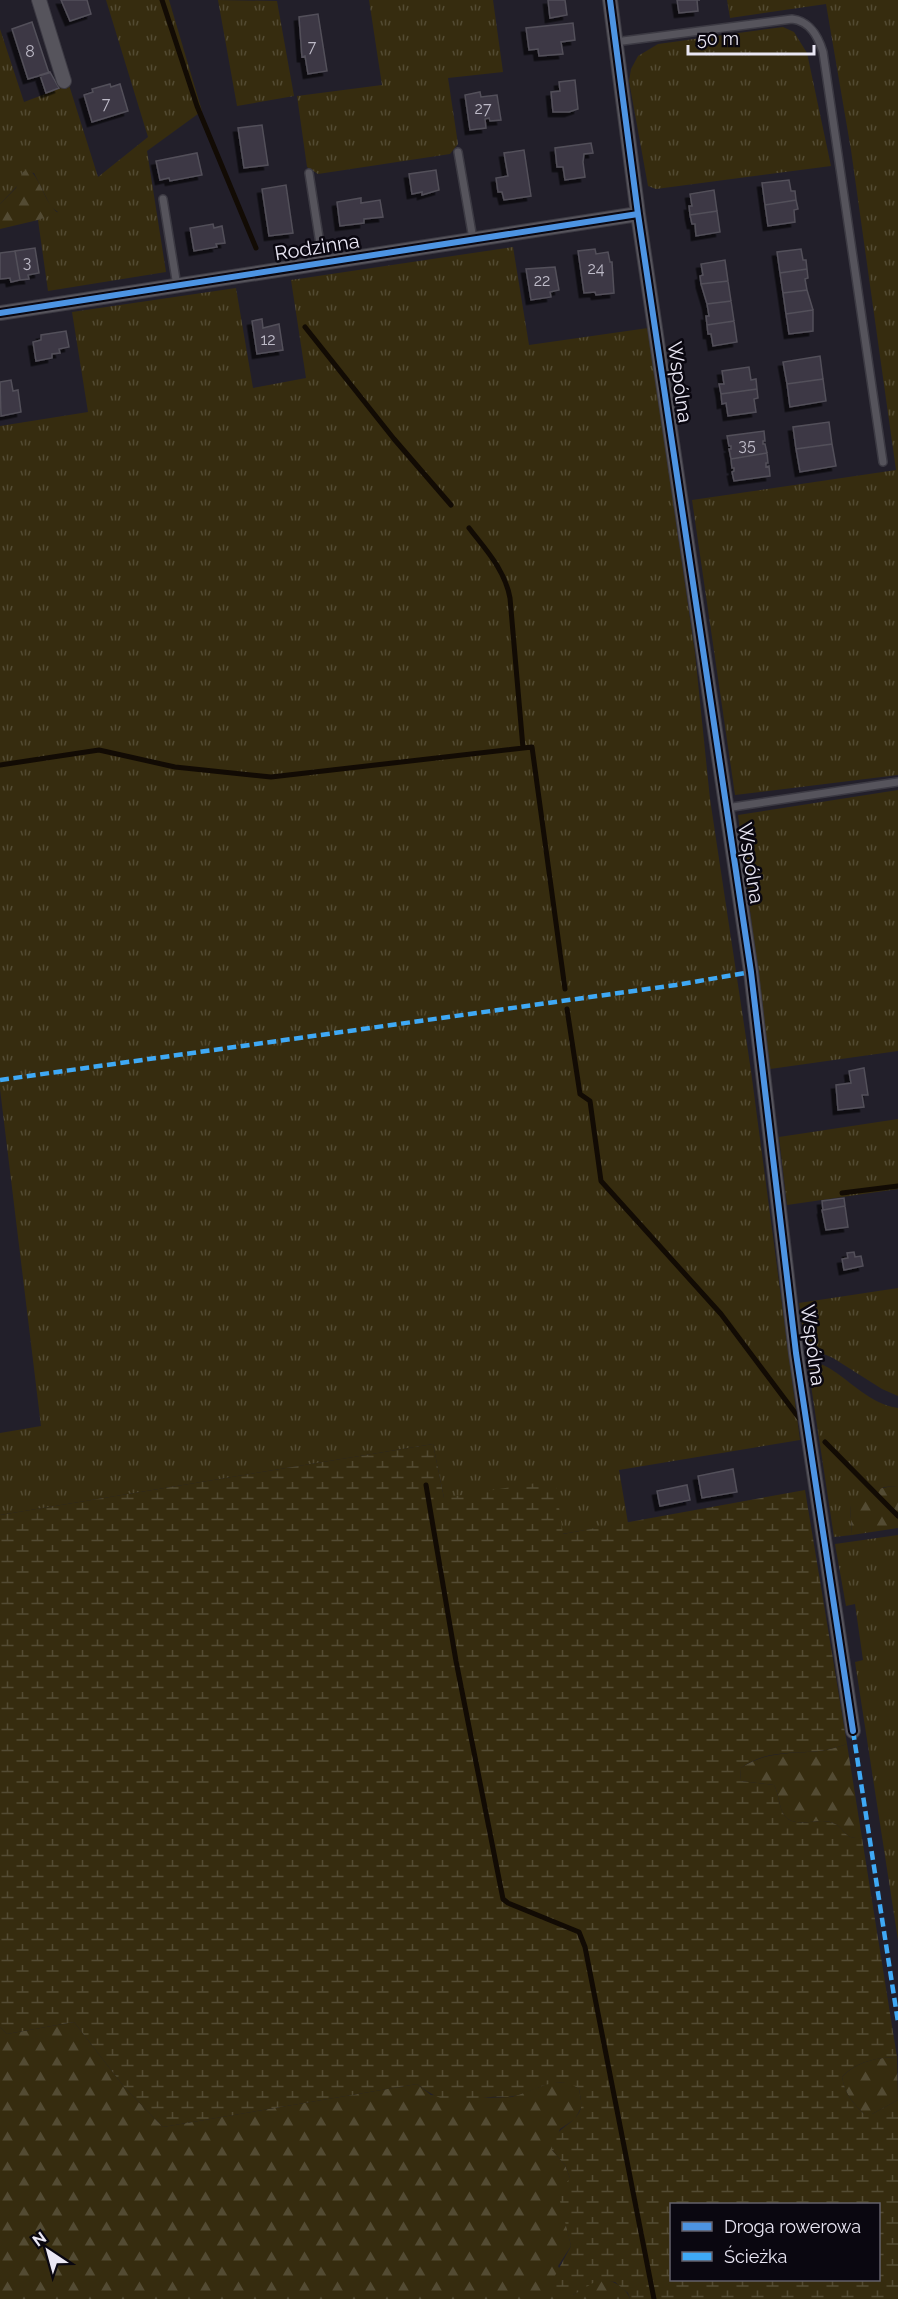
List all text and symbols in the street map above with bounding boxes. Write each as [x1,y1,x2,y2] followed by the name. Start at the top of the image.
[688,18,814,56] scale bar
[697,28,739,49] text: 50 m
[308,37,317,56] house number: 7
[25,42,35,61] house number: 8
[102,94,111,113] house number: 7
[475,99,492,118] house number: 27
[273,228,361,266] street label: Rodzinna
[23,253,31,272] house number: 3
[587,259,605,278] house number: 24
[534,271,550,290] house number: 22
[260,330,276,349] house number: 12
[662,340,698,424] street label: Wspólna
[738,436,756,455] house number: 35
[733,821,769,905] street label: Wspólna
[795,1303,831,1387] street label: Wspólna
[670,2203,880,2281] legend
[724,2216,861,2237] text: Droga rowerowa
[18,2221,78,2281] north arrow
[29,2228,50,2251] text: N
[724,2245,787,2267] text: Ścieżka

